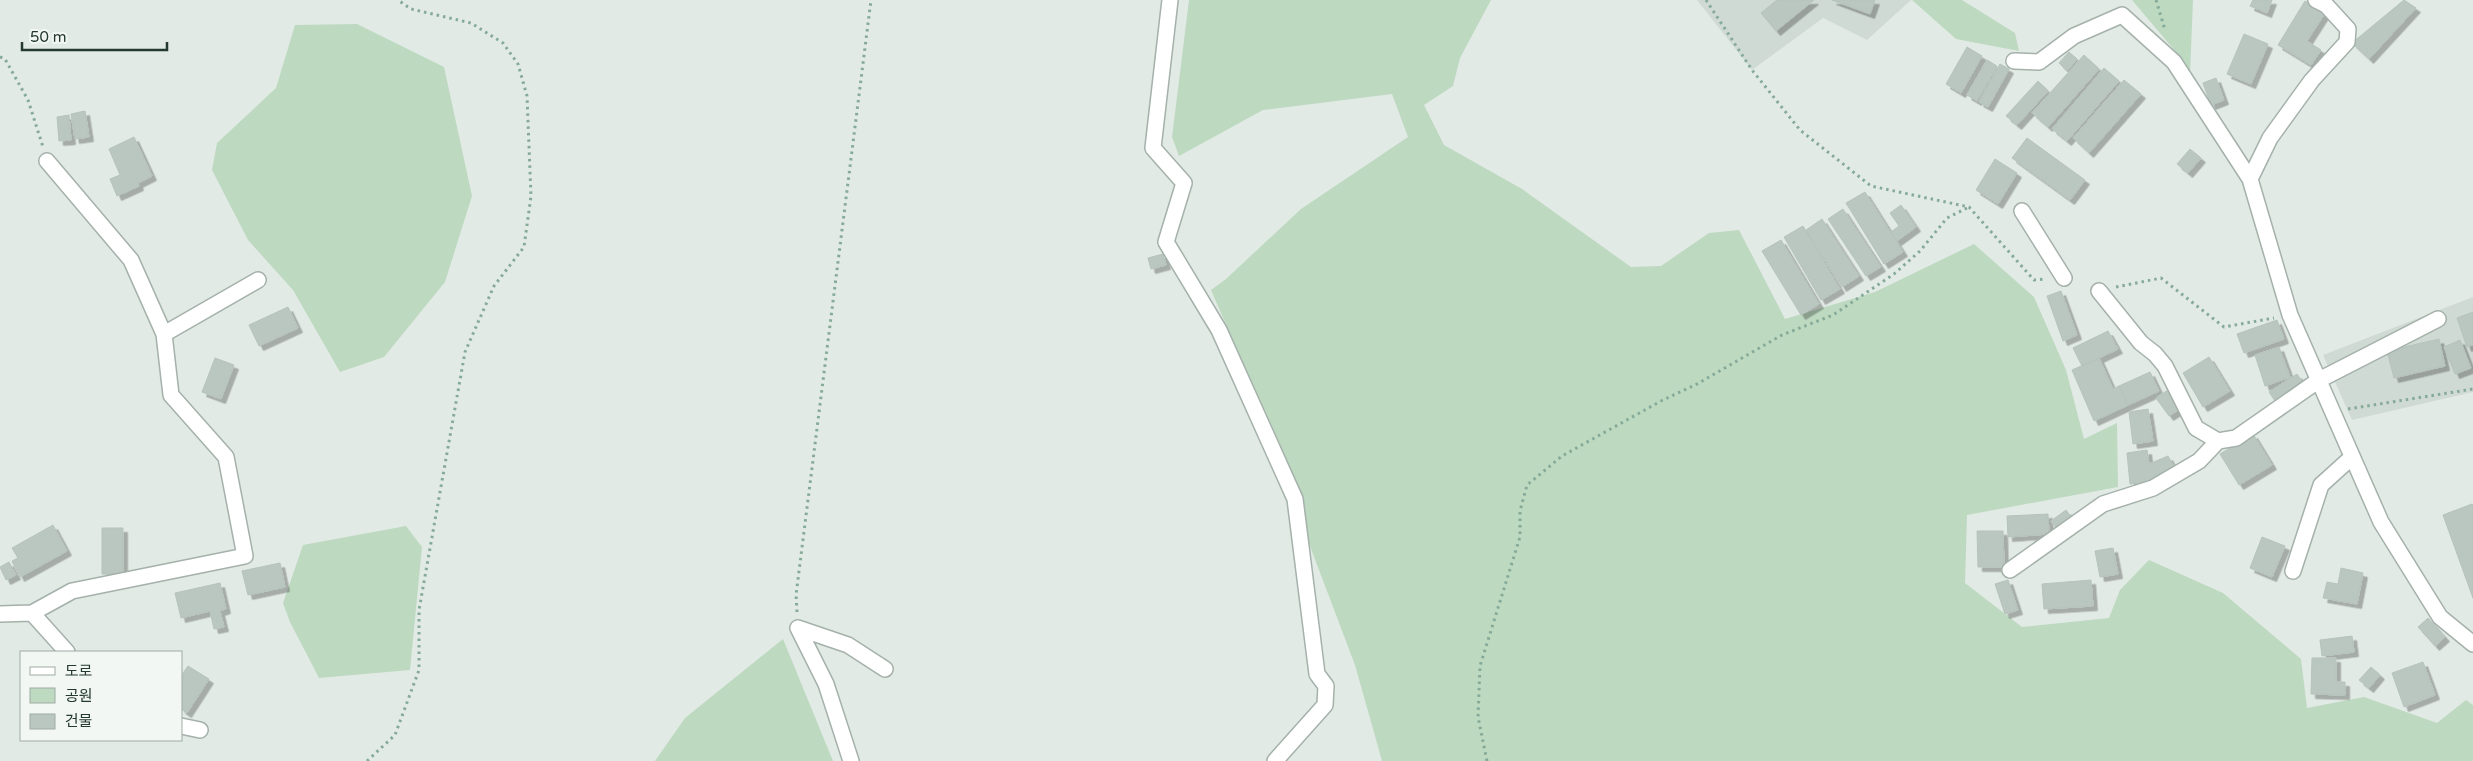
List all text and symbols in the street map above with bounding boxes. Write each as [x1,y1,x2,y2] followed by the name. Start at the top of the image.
[22,20,168,52] scale bar
[30,28,67,46] text: 50 m
[20,651,182,741] legend
[65,662,93,680] text: 도로
[65,687,93,705] text: 공원
[65,712,93,730] text: 건물

